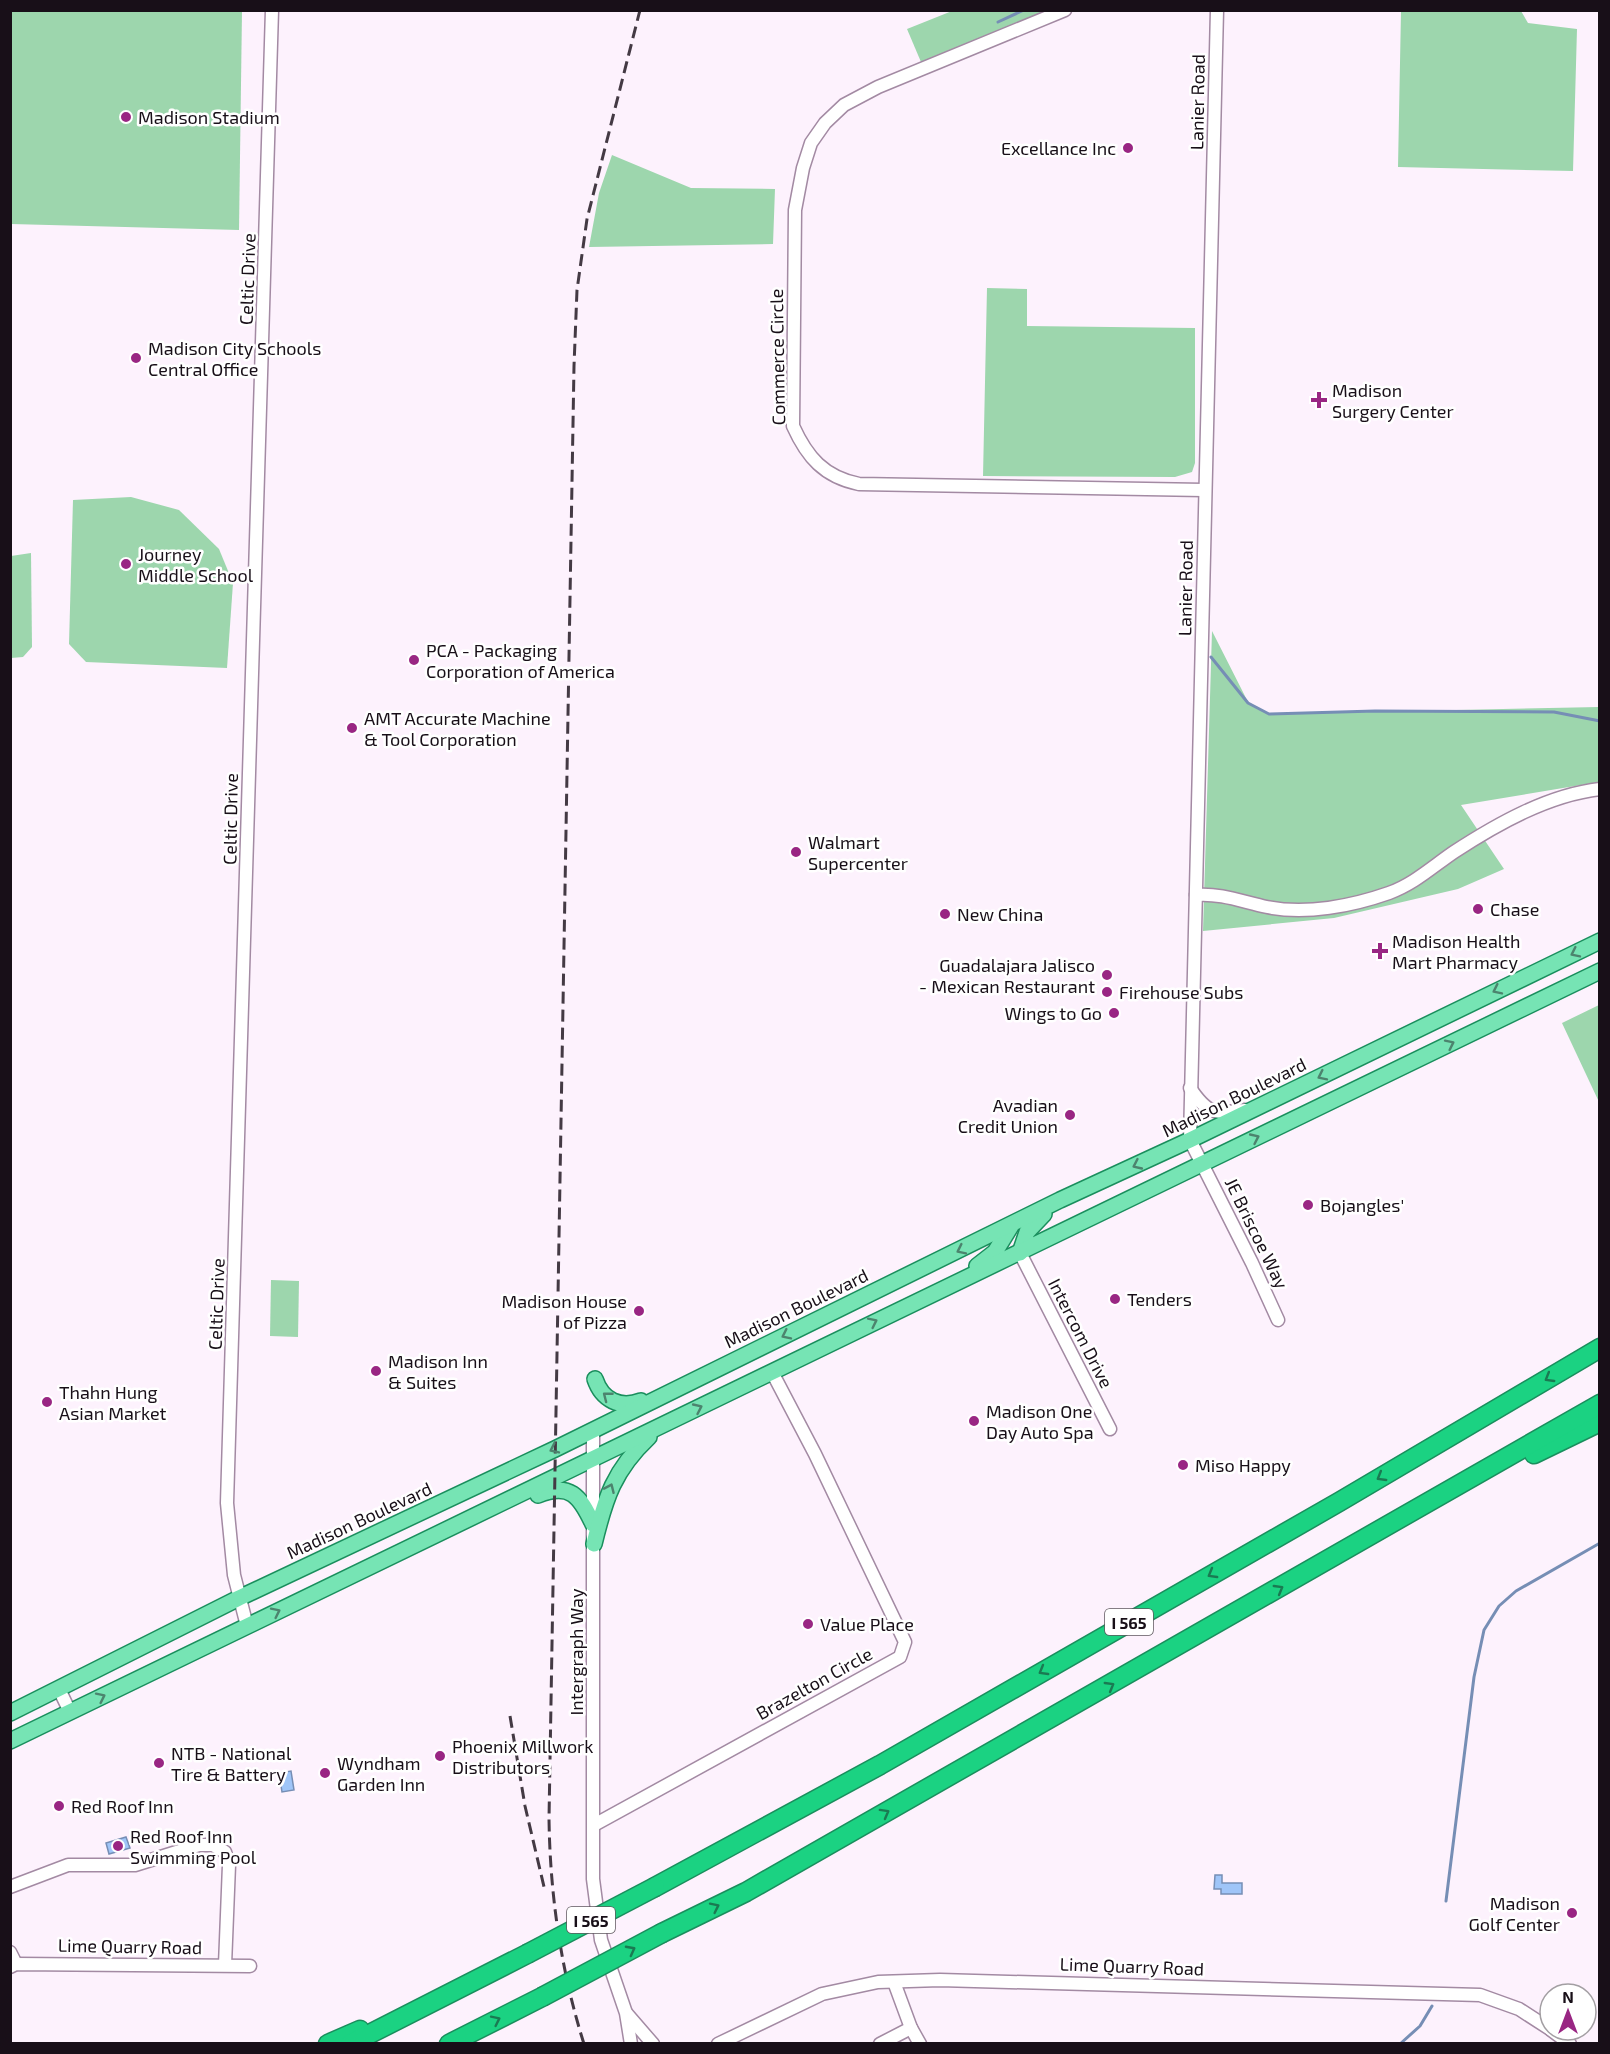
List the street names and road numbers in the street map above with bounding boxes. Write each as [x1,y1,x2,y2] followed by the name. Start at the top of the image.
[1185,54,1209,150] street label: Lanier Road
[234,233,260,325] street label: Celtic Drive
[765,289,789,425] street label: Commerce Circle
[1173,540,1197,636] street label: Lanier Road
[218,773,242,865] street label: Celtic Drive
[1158,1053,1310,1141] street label: Madison Boulevard
[1221,1174,1294,1293] street label: JE Briscoe Way
[203,1258,229,1350] street label: Celtic Drive
[720,1264,872,1352] street label: Madison Boulevard
[1044,1275,1118,1391] street label: Intercom Drive
[283,1477,435,1563] street label: Madison Boulevard
[565,1588,587,1715] street label: Intergraph Way
[1105,1609,1153,1635] road number: I 565
[752,1642,876,1724] street label: Brazelton Circle
[567,1907,615,1933] road number: I 565
[58,1934,202,1958] street label: Lime Quarry Road
[1059,1952,1205,1980] street label: Lime Quarry Road

